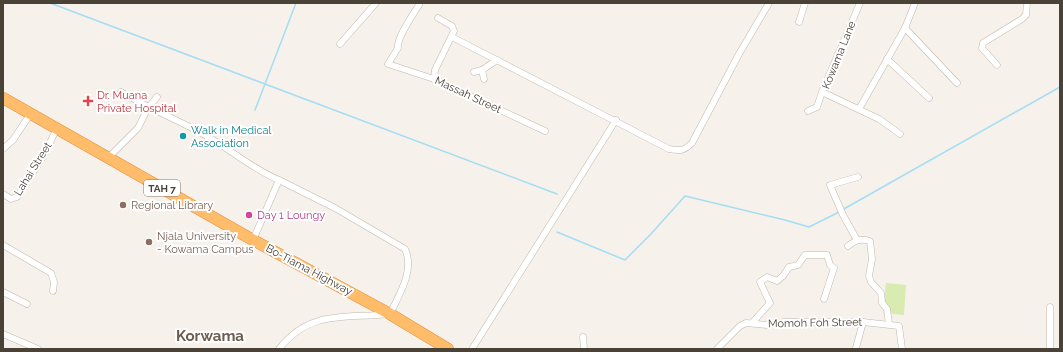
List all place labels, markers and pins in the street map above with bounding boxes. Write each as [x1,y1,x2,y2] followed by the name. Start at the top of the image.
[97,89,176,115] place label: Dr. Muana Private Hospital
[82,95,94,107] marker: Dr. Muana Private Hospital
[191,124,271,150] place label: Walk in Medical Association
[178,131,188,141] marker: Walk in Medical Association
[131,199,213,212] place label: Regional Library
[118,200,128,210] marker: Regional Library
[257,209,325,222] place label: Day 1 Loungy
[244,210,254,220] marker: Day 1 Loungy
[157,230,254,256] place label: Njala University - Kowama Campus
[144,237,154,247] marker: Njala University - Kowama Campus

